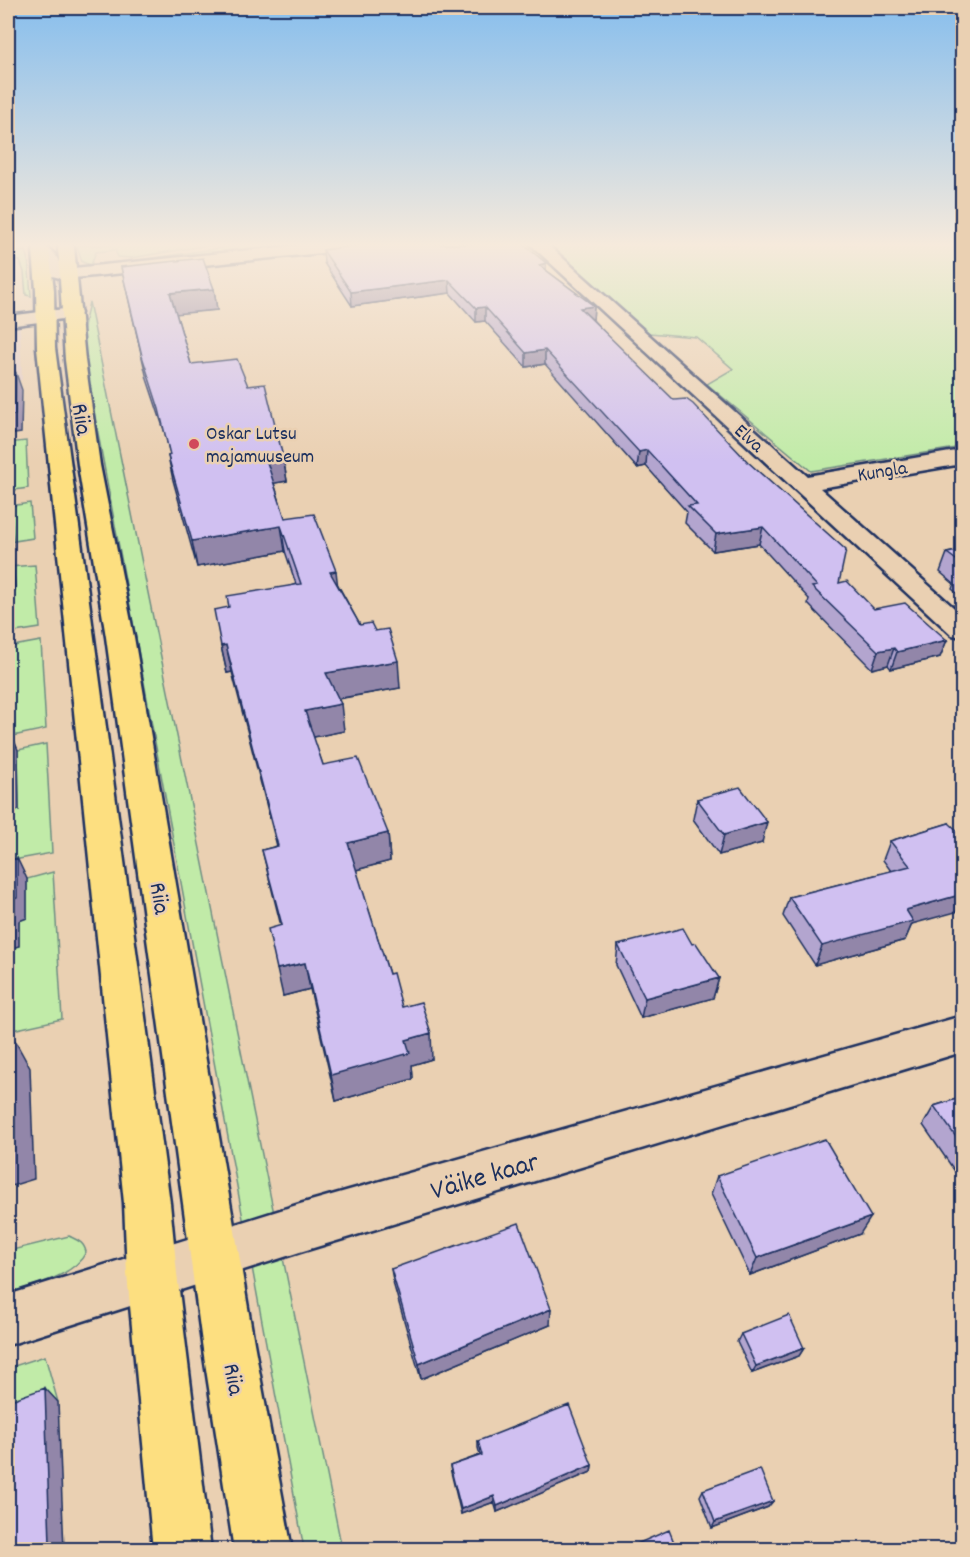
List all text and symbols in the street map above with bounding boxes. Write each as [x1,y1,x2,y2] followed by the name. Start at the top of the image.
[61,401,99,439] street label: Riia
[727,418,770,461] street label: Elva
[206,421,314,472] place label: Oskar Lutsu majamuuseum
[187,437,201,451] marker: Oskar Lutsu majamuuseum
[856,455,910,491] street label: Kungla
[139,880,177,918] street label: Riia
[427,1144,545,1213] street label: Väike kaar
[213,1361,252,1399] street label: Riia

